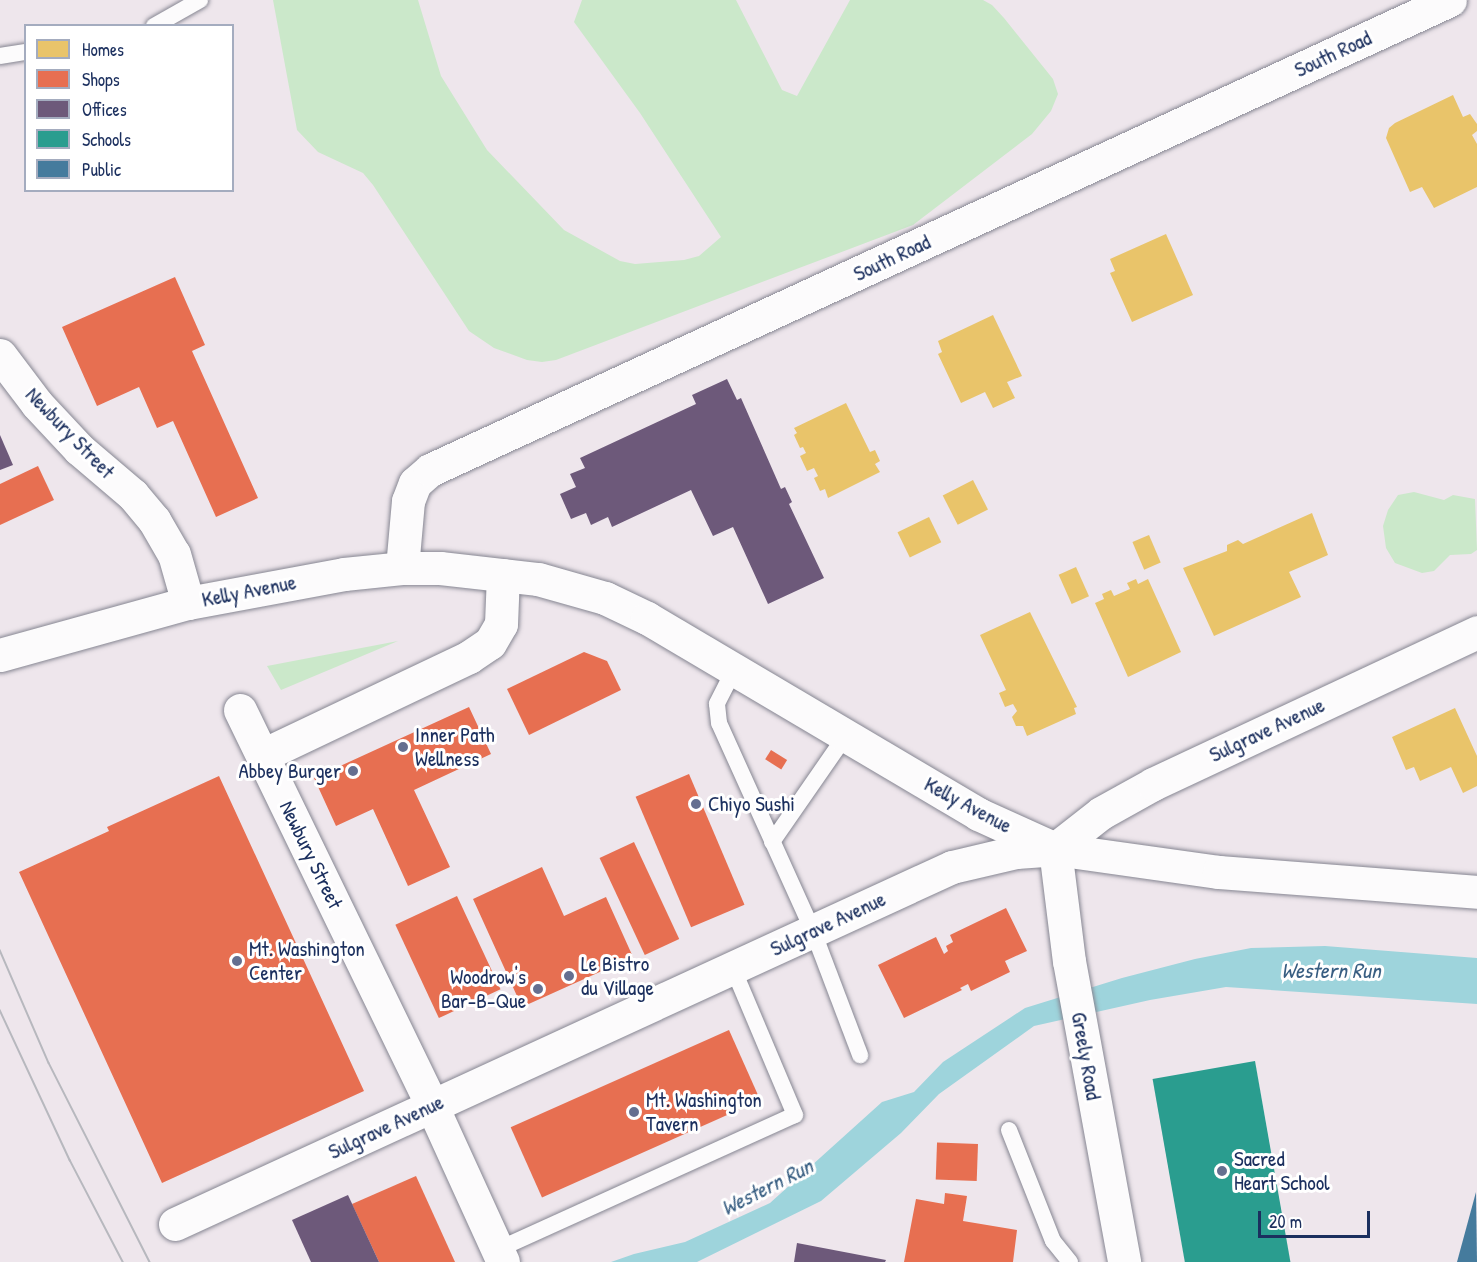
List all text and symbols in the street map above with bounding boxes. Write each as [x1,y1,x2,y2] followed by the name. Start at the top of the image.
[24,24,234,192] legend
[1291,25,1375,83] street label: South Road
[82,37,124,62] text: Homes
[82,67,120,92] text: Shops
[82,97,127,122] text: Offices
[82,127,131,152] text: Schools
[82,157,121,182] text: Public
[850,229,934,287] street label: South Road
[20,382,120,484] street label: Newbury Street
[200,570,298,612] street label: Kelly Avenue
[1205,692,1329,768] street label: Sulgrave Avenue
[415,722,495,772] place label: Inner Path Wellness
[396,740,410,754] marker: Inner Path Wellness
[238,758,341,784] place label: Abbey Burger
[346,764,360,778] marker: Abbey Burger
[920,771,1016,839] street label: Kelly Avenue
[708,791,795,817] place label: Chiyo Sushi
[274,797,348,913] street label: Newbury Street
[689,797,703,811] marker: Chiyo Sushi
[766,886,890,962] street label: Sulgrave Avenue
[249,936,365,986] place label: Mt. Washington Center
[581,951,654,1001] place label: Le Bistro du Village
[230,954,244,968] marker: Mt. Washington Center
[1281,958,1381,984] water label: Western Run
[441,964,526,1014] place label: Woodrow's Bar-B-Que
[562,969,576,983] marker: Le Bistro du Village
[531,982,545,996] marker: Woodrow's Bar-B-Que
[1066,1010,1106,1102] street label: Greely Road
[646,1087,762,1137] place label: Mt. Washington Tavern
[324,1089,448,1165] street label: Sulgrave Avenue
[627,1105,641,1119] marker: Mt. Washington Tavern
[1234,1146,1330,1196] place label: Sacred Heart School
[717,1153,817,1221] water label: Western Run
[1215,1164,1229,1178] marker: Sacred Heart School
[1261,1199,1374,1237] scale bar
[1269,1209,1302,1234] text: 20 m

